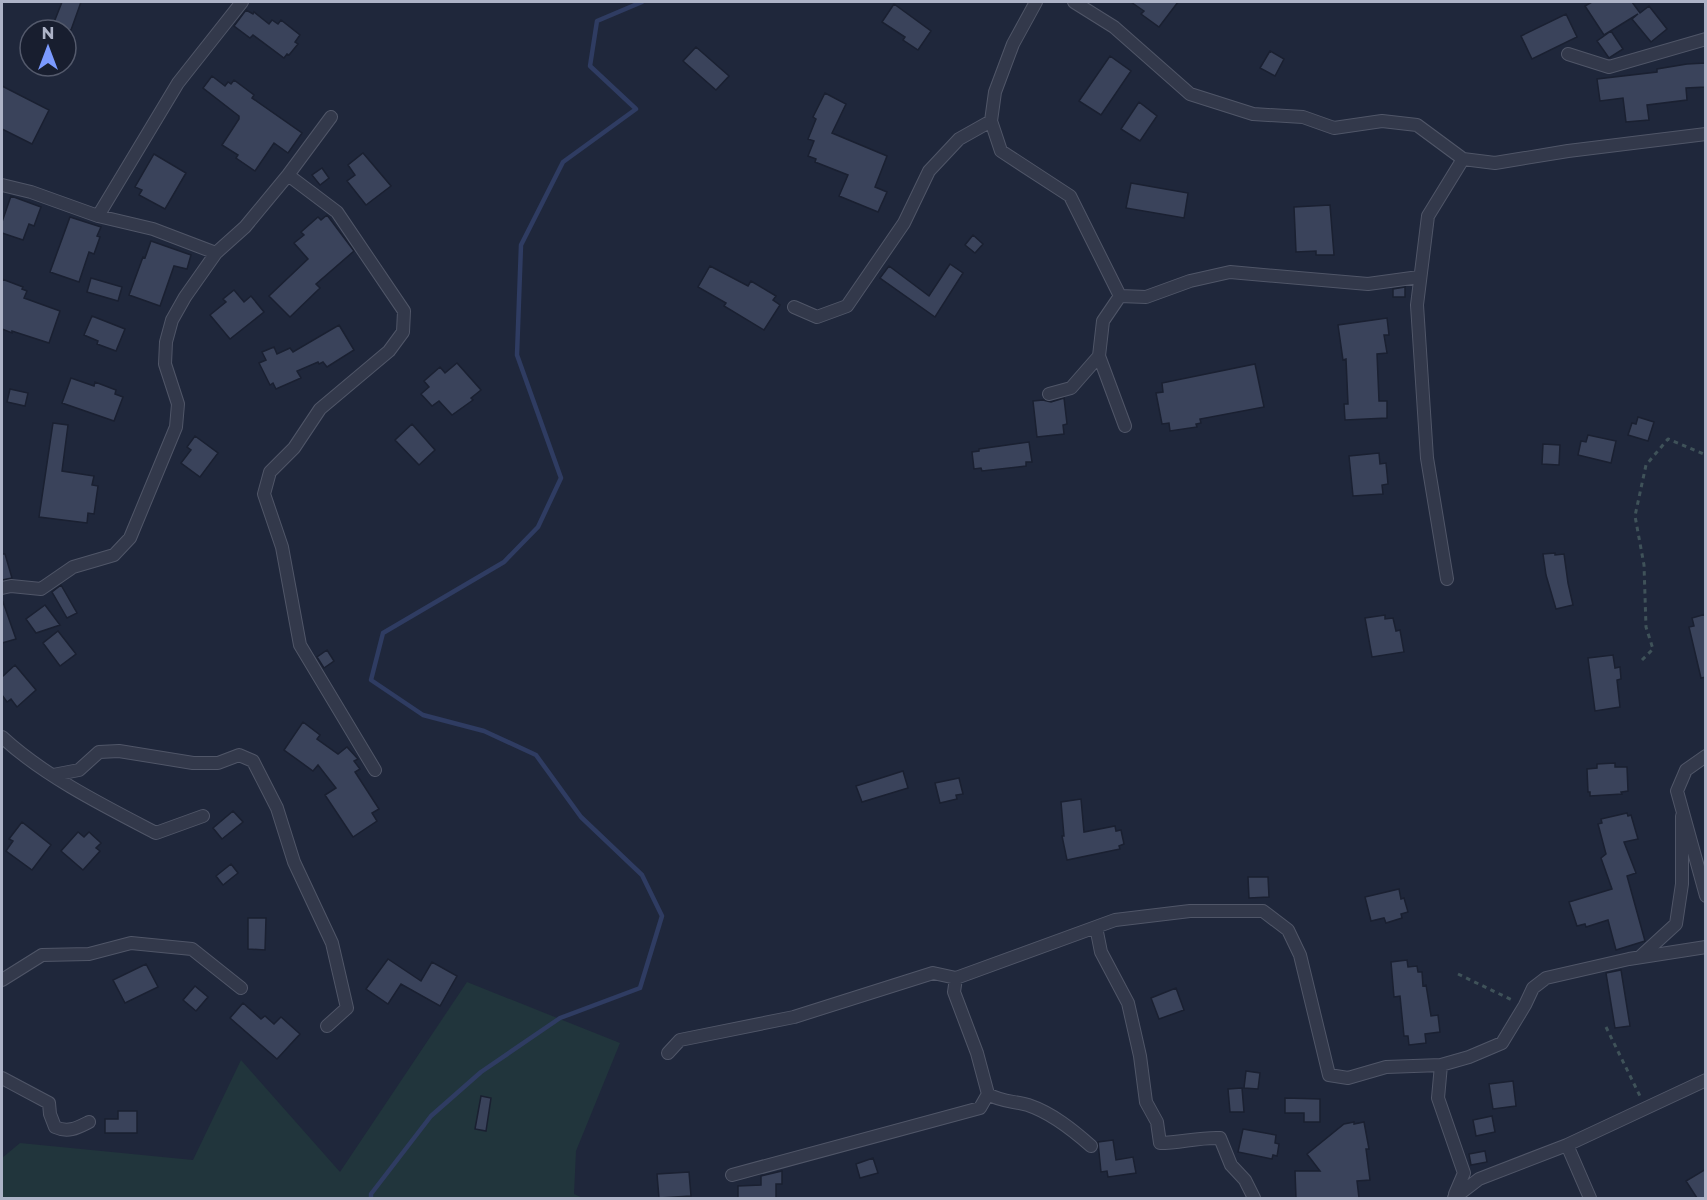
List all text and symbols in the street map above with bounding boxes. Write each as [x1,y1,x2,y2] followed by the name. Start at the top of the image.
[18,18,78,78] north arrow
[42,24,54,43] text: N

